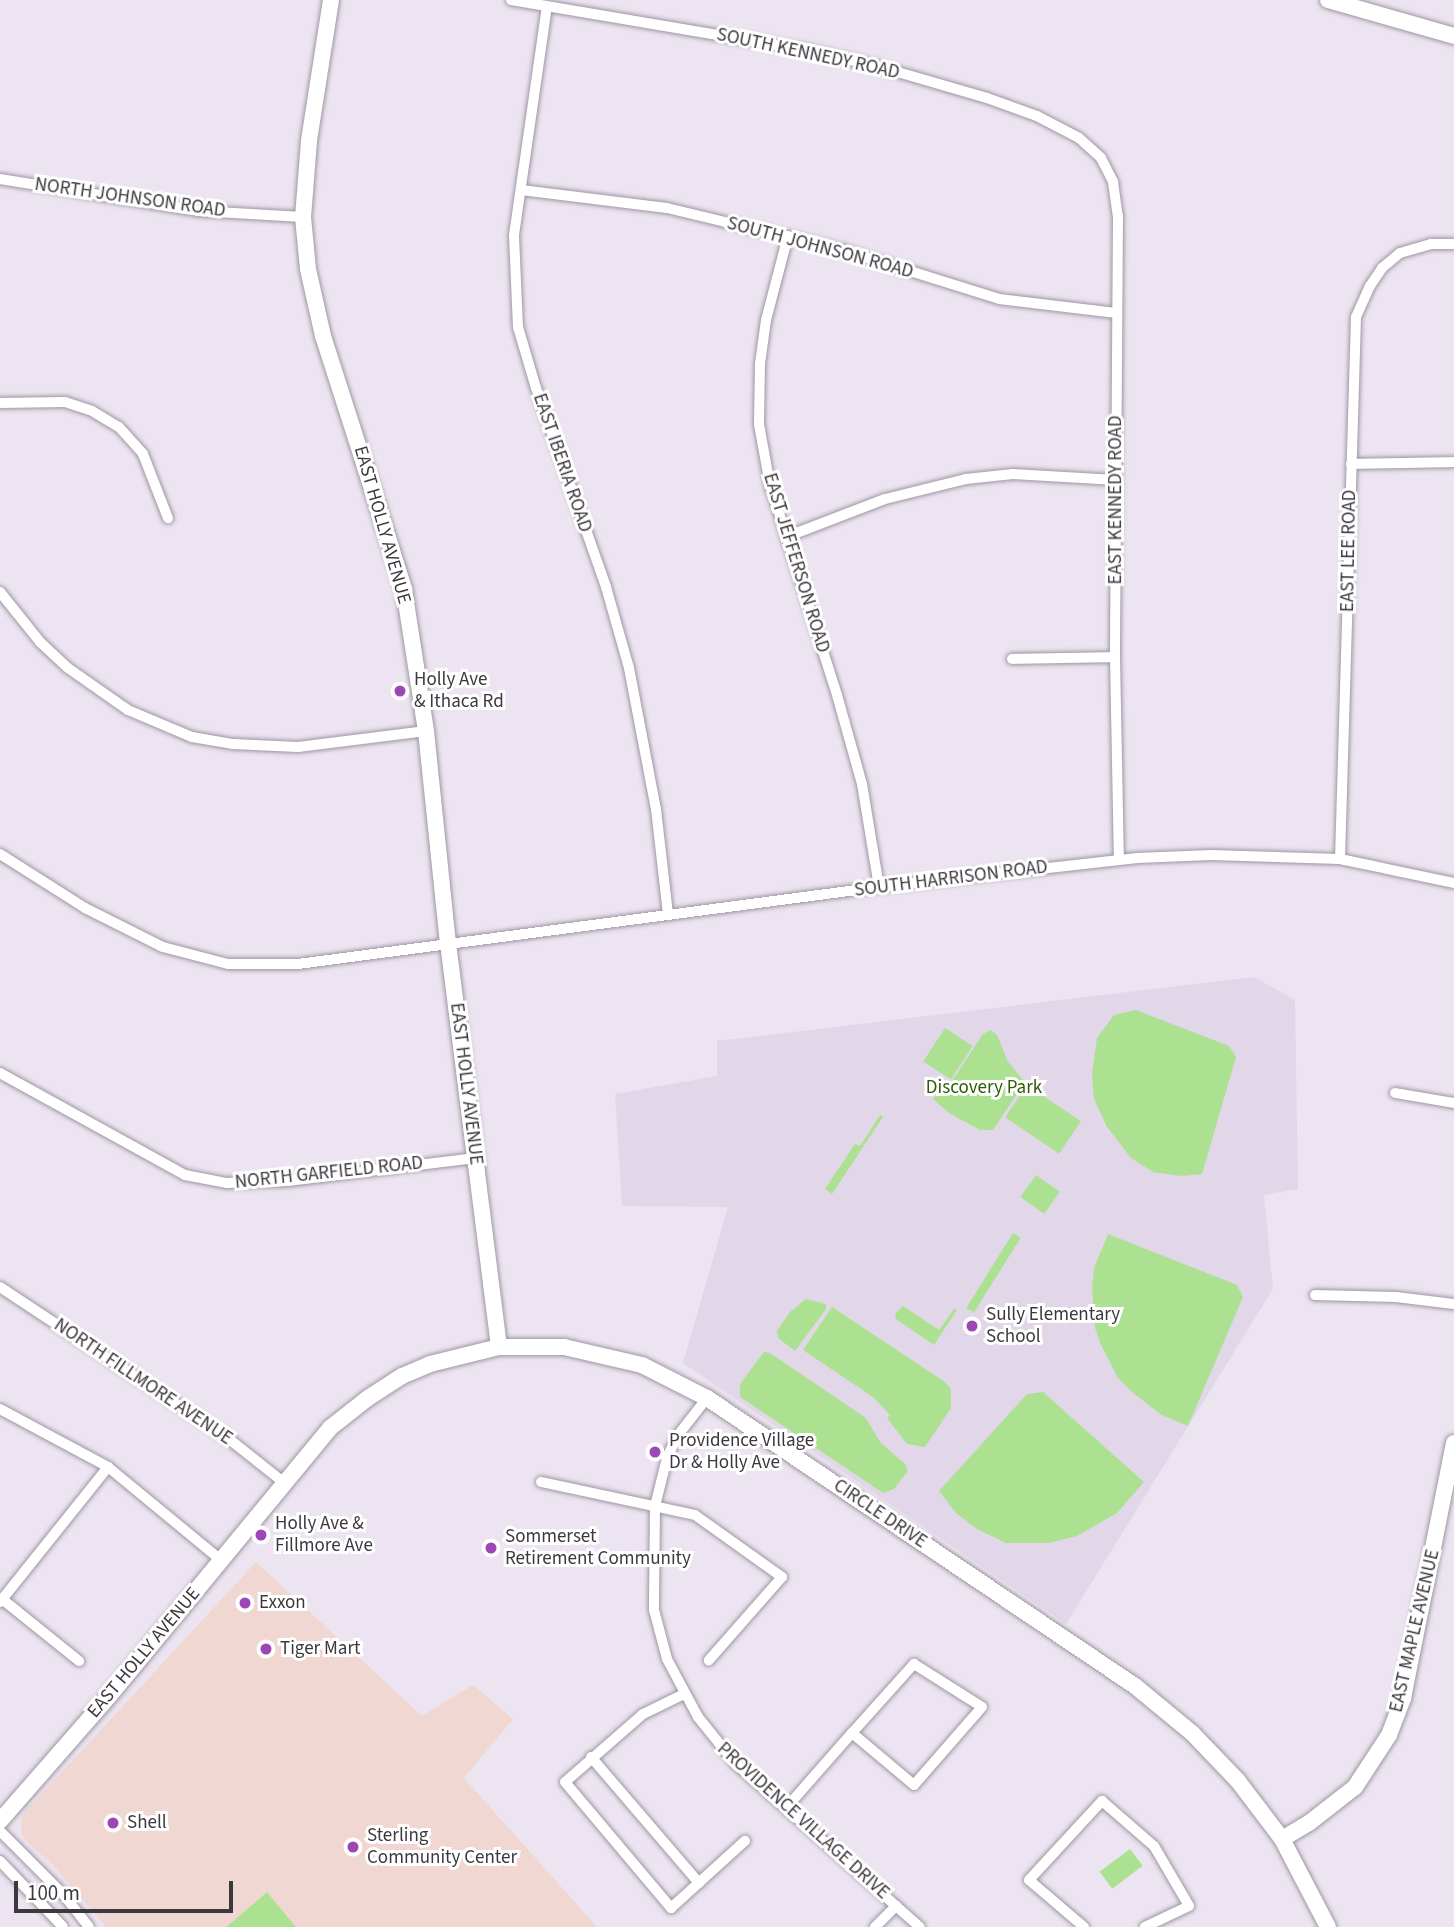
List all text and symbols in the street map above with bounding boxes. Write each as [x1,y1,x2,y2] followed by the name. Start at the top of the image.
[714,23,902,85] street label: SOUTH KENNEDY ROAD
[33,173,227,223] street label: NORTH JOHNSON ROAD
[724,212,916,284] street label: SOUTH JOHNSON ROAD
[528,391,596,535] street label: EAST IBERIA ROAD
[1105,415,1127,585] street label: EAST KENNEDY ROAD
[349,443,415,607] street label: EAST HOLLY AVENUE
[758,470,834,656] street label: EAST JEFFERSON ROAD
[1337,490,1361,612] street label: EAST LEE ROAD
[414,669,504,713] place label: Holly Ave & Ithaca Rd
[392,683,408,699] marker: Holly Ave & Ithaca Rd
[853,856,1049,902] street label: SOUTH HARRISON ROAD
[445,1002,487,1166] street label: EAST HOLLY AVENUE
[926,1077,1042,1099] park label: Discovery Park
[234,1152,424,1194] street label: NORTH GARFIELD ROAD
[986,1304,1120,1348] place label: Sully Elementary School
[50,1314,236,1450] street label: NORTH FILLMORE AVENUE
[964,1318,980,1334] marker: Sully Elementary School
[669,1430,814,1474] place label: Providence Village Dr & Holly Ave
[647,1444,663,1460] marker: Providence Village Dr & Holly Ave
[829,1474,931,1554] street label: CIRCLE DRIVE
[275,1513,373,1557] place label: Holly Ave & Fillmore Ave
[505,1526,691,1570] place label: Sommerset Retirement Community
[253,1527,269,1543] marker: Holly Ave & Fillmore Ave
[483,1540,499,1556] marker: Sommerset Retirement Community
[1385,1547,1445,1715] street label: EAST MAPLE AVENUE
[83,1583,205,1723] street label: EAST HOLLY AVENUE
[259,1592,306,1614] place label: Exxon
[237,1595,253,1611] marker: Exxon
[280,1638,360,1660] place label: Tiger Mart
[258,1641,274,1657] marker: Tiger Mart
[712,1738,894,1904] street label: PROVIDENCE VILLAGE DRIVE
[127,1812,167,1834] place label: Shell
[105,1815,121,1831] marker: Shell
[367,1825,517,1869] place label: Sterling Community Center
[345,1839,361,1855] marker: Sterling Community Center
[18,1868,236,1912] scale bar
[27,1878,80,1908] text: 100 m

